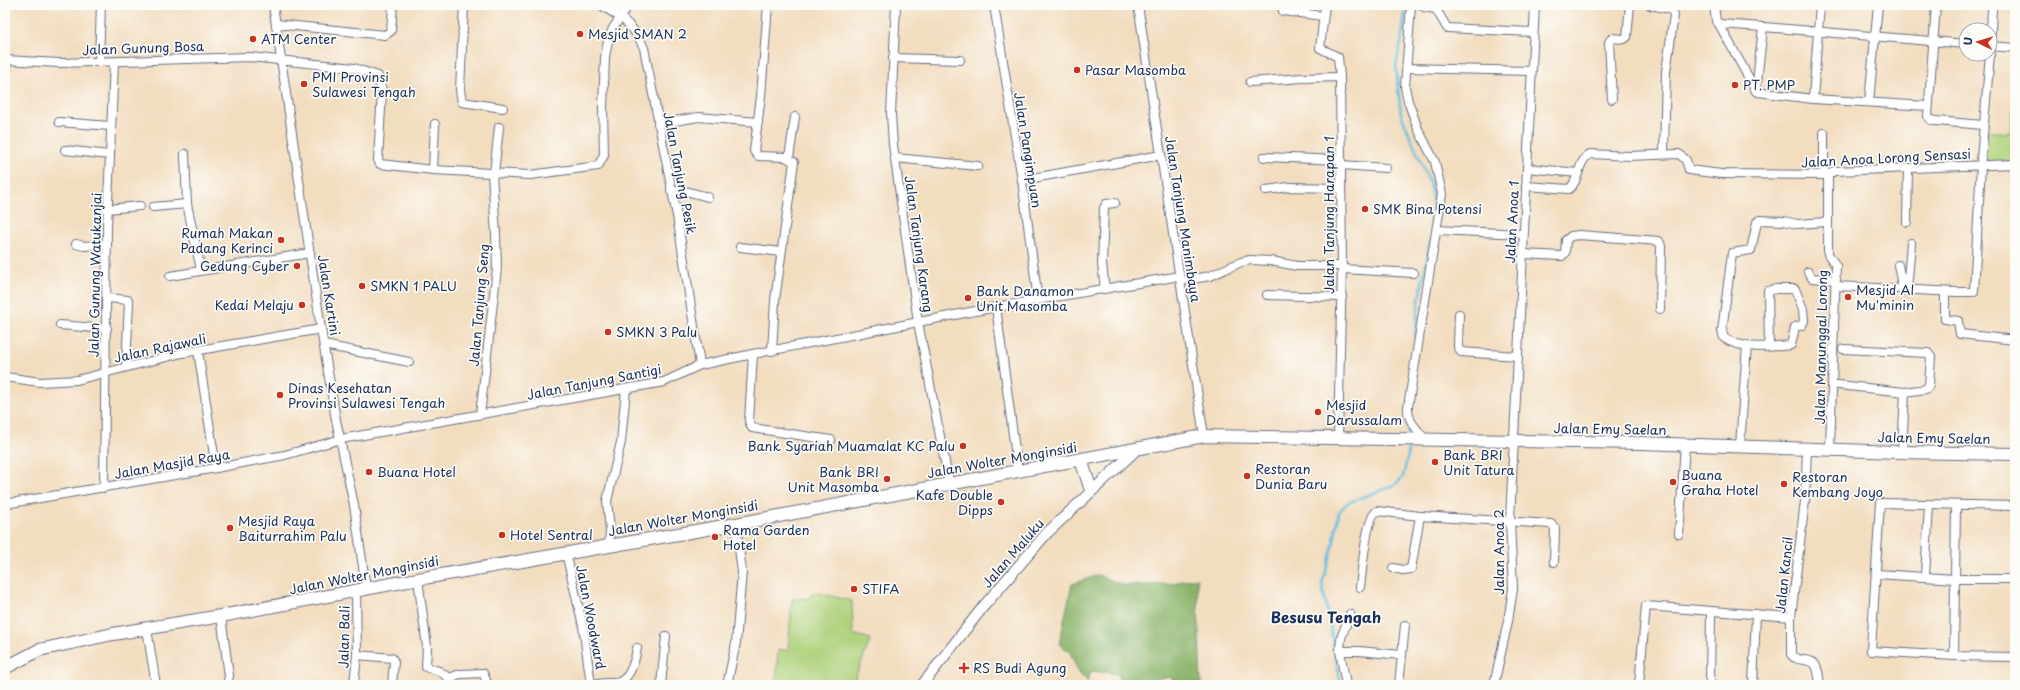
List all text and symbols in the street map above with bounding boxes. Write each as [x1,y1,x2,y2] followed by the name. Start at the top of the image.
[1958,22,1998,62] north arrow
[588,24,687,43] place label: Mesjid SMAN 2
[261,29,337,48] place label: ATM Center
[575,29,585,39] marker: Mesjid SMAN 2
[248,34,258,44] marker: ATM Center
[82,36,205,59] street label: Jalan Gunung Bosa
[1959,36,1976,46] text: U
[1085,60,1187,79] place label: Pasar Masomba
[1072,65,1082,75] marker: Pasar Masomba
[312,67,416,101] place label: PMI Provinsi Sulawesi Tengah
[1743,75,1795,94] place label: PT. PMP
[299,79,309,89] marker: PMI Provinsi Sulawesi Tengah
[1730,80,1740,90] marker: PT. PMP
[1010,91,1047,209] street label: Jalan Pangimpuan
[659,110,702,236] street label: Jalan Tanjung Pesik
[1161,134,1206,304] street label: Jalan Tanjung Manimbaya
[1319,136,1338,294] street label: Jalan Tanjung Harapan 1
[1800,144,1972,171] street label: Jalan Anoa Lorong Sensasi
[901,174,938,313] street label: Jalan Tanjung Karang
[1500,180,1523,264] street label: Jalan Anoa 1
[84,192,105,358] street label: Jalan Gunung Watukanjai
[1373,199,1482,218] place label: SMK Bina Potensi
[1360,204,1370,214] marker: SMK Bina Potensi
[181,223,273,257] place label: Rumah Makan Padang Kerinci
[276,235,286,245] marker: Rumah Makan Padang Kerinci
[464,243,493,367] street label: Jalan Tanjung Seng
[314,253,345,337] street label: Jalan Kartini
[200,256,290,275] place label: Gedung Cyber
[292,261,302,271] marker: Gedung Cyber
[1810,269,1831,425] street label: Jalan Manunggal Lorong
[370,276,457,295] place label: SMKN 1 PALU
[1856,280,1914,314] place label: Mesjid Al Mu'minin
[357,281,367,291] marker: SMKN 1 PALU
[976,281,1074,315] place label: Bank Danamon Unit Masomba
[1843,292,1853,302] marker: Mesjid Al Mu'minin
[963,293,973,303] marker: Bank Danamon Unit Masomba
[215,295,294,314] place label: Kedai Melaju
[297,300,307,310] marker: Kedai Melaju
[616,322,697,341] place label: SMKN 3 Palu
[603,327,613,337] marker: SMKN 3 Palu
[112,328,208,367] street label: Jalan Rajawali
[525,359,663,404] street label: Jalan Tanjung Santigi
[288,378,445,412] place label: Dinas Kesehatan Provinsi Sulawesi Tengah
[275,390,285,400] marker: Dinas Kesehatan Provinsi Sulawesi Tengah
[1326,395,1402,429] place label: Mesjid Darussalam
[1313,407,1323,417] marker: Mesjid Darussalam
[1553,418,1667,439] street label: Jalan Emy Saelan
[1877,427,1991,448] street label: Jalan Emy Saelan
[748,436,955,455] place label: Bank Syariah Muamalat KC Palu
[925,437,1078,482] street label: Jalan Wolter Monginsidi
[958,441,968,451] marker: Bank Syariah Muamalat KC Palu
[113,444,232,483] street label: Jalan Masjid Raya
[1443,445,1514,479] place label: Bank BRI Unit Tatura
[1430,457,1440,467] marker: Bank BRI Unit Tatura
[1255,459,1327,493] place label: Restoran Dunia Baru
[377,462,456,481] place label: Buana Hotel
[788,462,880,496] place label: Bank BRI Unit Masomba
[1681,465,1759,499] place label: Buana Graha Hotel
[364,467,374,477] marker: Buana Hotel
[1792,467,1883,501] place label: Restoran Kembang Joyo
[1242,471,1252,481] marker: Restoran Dunia Baru
[882,474,892,484] marker: Bank BRI Unit Masomba
[1668,477,1678,487] marker: Buana Graha Hotel
[1779,479,1789,489] marker: Restoran Kembang Joyo
[916,485,993,519] place label: Kafe Double Dipps
[606,495,759,540] street label: Jalan Wolter Monginsidi
[996,497,1006,507] marker: Kafe Double Dipps
[1489,509,1508,595] street label: Jalan Anoa 2
[238,511,347,545] place label: Mesjid Raya Baiturrahim Palu
[977,514,1048,591] street label: Jalan Maluku
[723,520,810,554] place label: Rama Garden Hotel
[225,523,235,533] marker: Mesjid Raya Baiturrahim Palu
[510,525,593,544] place label: Hotel Sentral
[497,530,507,540] marker: Hotel Sentral
[710,532,720,542] marker: Rama Garden Hotel
[1770,536,1797,614] street label: Jalan Kancil
[287,551,440,598] street label: Jalan Wolter Monginsidi
[572,563,611,671] street label: Jalan Woodward
[862,579,899,598] place label: STIFA
[849,584,859,594] marker: STIFA
[333,605,354,669] street label: Jalan Bali
[1271,605,1381,628] district label: Besusu Tengah
[973,658,1066,677] place label: RS Budi Agung
[958,662,970,674] marker: RS Budi Agung

